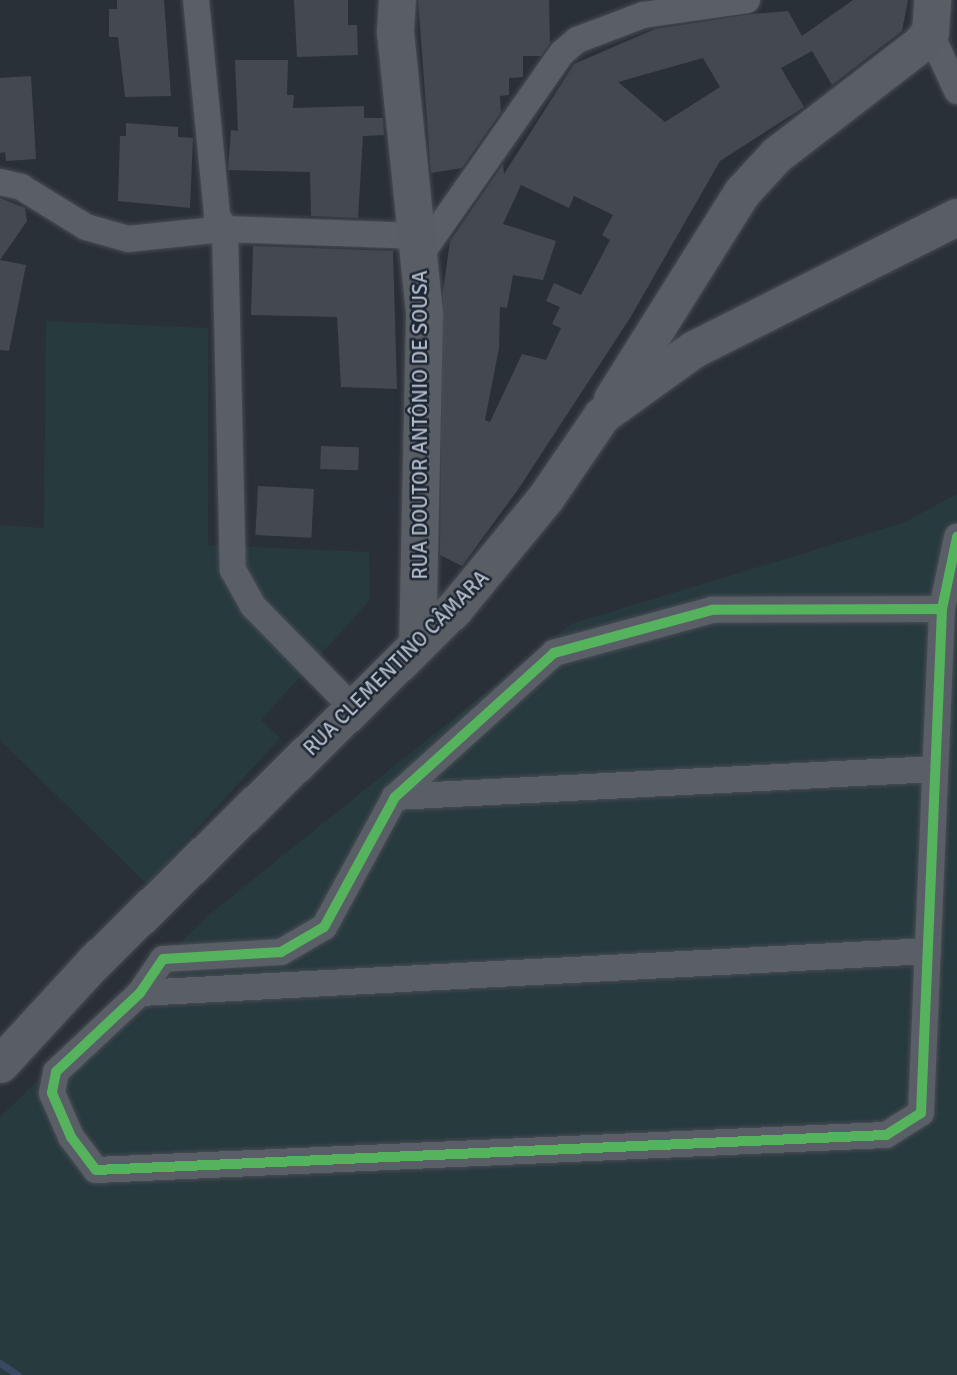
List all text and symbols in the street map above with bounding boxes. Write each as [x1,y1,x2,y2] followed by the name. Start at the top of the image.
[407,270,433,580] street label: RUA DOUTOR ANTÔNIO DE SOUSA
[298,565,494,761] street label: RUA CLEMENTINO CÂMARA

